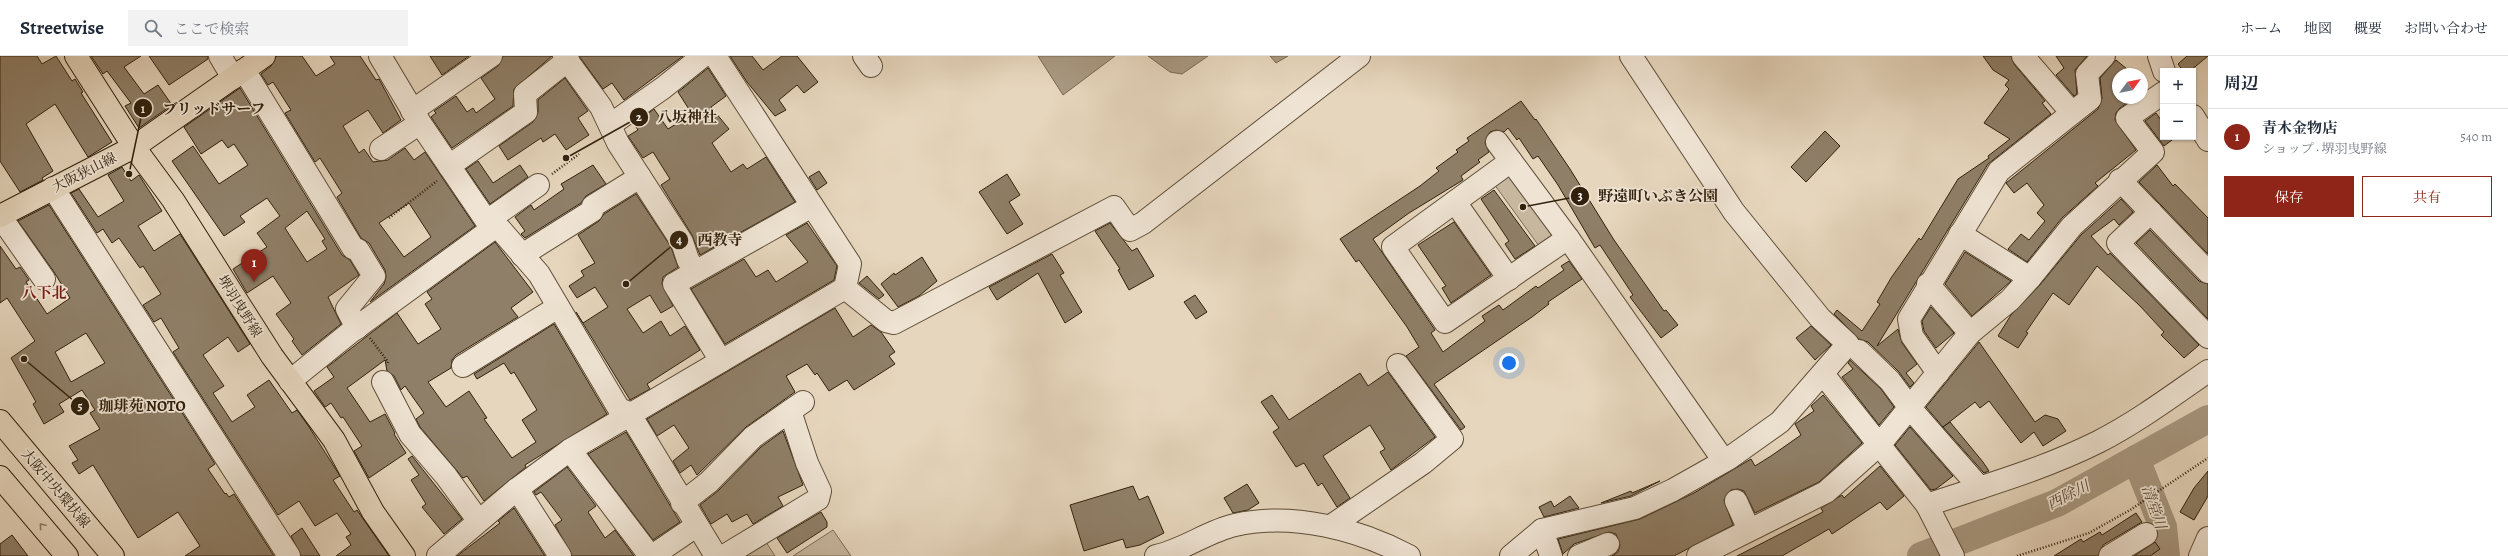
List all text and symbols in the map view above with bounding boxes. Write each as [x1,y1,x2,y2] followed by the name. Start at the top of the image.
[128,10,408,46] search box
[20,15,104,41] text: Streetwise
[142,17,164,39] icon: search
[174,19,249,39] text: ここで検索
[2240,19,2282,38] text: ホーム
[2304,19,2332,38] text: 地図
[2354,19,2382,38] text: 概要
[2404,19,2488,38] text: お問い合わせ
[2112,68,2148,104] north arrow
[2160,68,2196,140] map controls
[2160,68,2196,104] button: +
[2224,72,2258,95] text: 周辺
[133,95,274,122] callout: ブリッドサーフ
[162,99,266,119] text: ブリッドサーフ
[141,101,146,117] text: 1
[629,104,725,131] callout: 八坂神社
[2160,104,2196,140] button: −
[657,107,717,127] text: 八坂神社
[636,109,642,125] text: 2
[2262,118,2337,138] text: 青木金物店
[2235,128,2239,145] text: 1
[2460,128,2492,145] text: 540 m
[2262,140,2386,157] text: ショップ · 堺羽曳野線
[49,148,120,197] street label: 大阪狭山線
[2224,176,2354,217] button: 保存
[2362,176,2492,217] button: 共有
[1570,182,1726,209] callout: 野遠町いぶき公園
[1598,186,1718,206] text: 野遠町いぶき公園
[1577,188,1583,204] text: 3
[669,226,750,253] callout: 西教寺
[697,230,743,250] text: 西教寺
[676,232,682,248] text: 4
[241,249,267,282] pin: 1
[213,272,266,341] street label: 堺羽曳野線
[21,283,67,303] district label: 八下北
[1499,353,1519,373] your location
[70,393,193,420] callout: 珈琲苑 NOTO
[98,396,186,416] text: 珈琲苑 NOTO
[77,398,83,414] text: 5
[17,445,94,532] street label: 大阪中央環状線
[2043,475,2094,514] water label: 西除川
[2137,482,2171,533] water label: 清堂川
[39,524,46,531] one-way arrow

